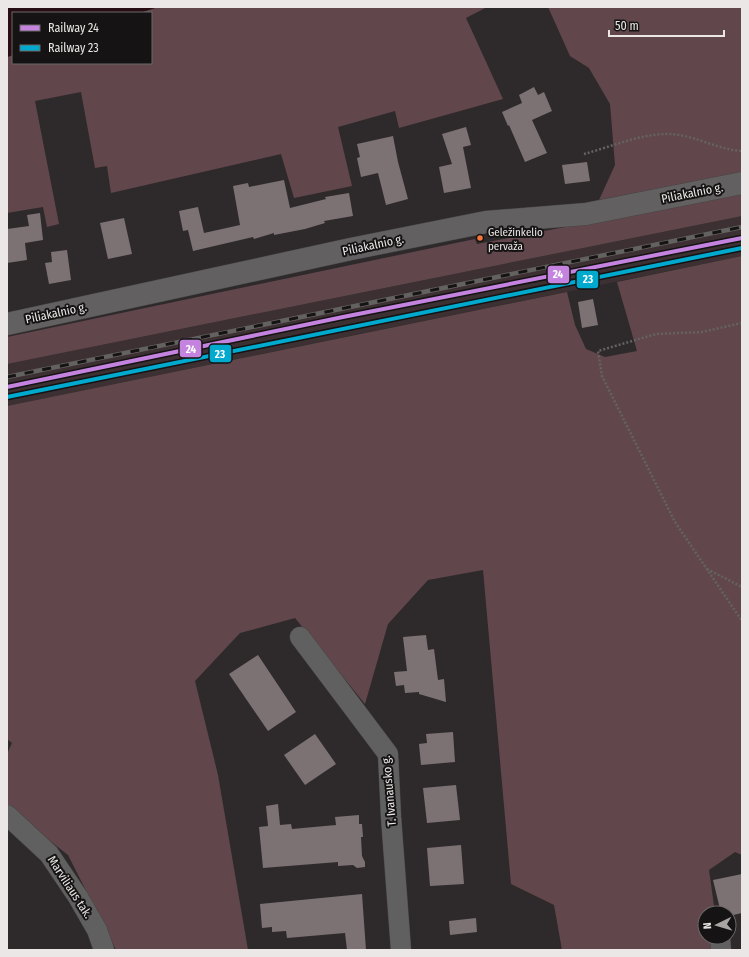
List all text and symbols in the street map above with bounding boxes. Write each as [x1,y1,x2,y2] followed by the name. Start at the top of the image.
[12,12,152,64] legend
[609,12,724,38] scale bar
[615,19,639,33] text: 50 m
[48,21,99,35] text: Railway 24
[48,41,99,55] text: Railway 23
[660,180,724,206] street label: Piliakalnio g.
[488,226,543,253] place label: Geležinkelio pervaža
[341,232,405,258] street label: Piliakalnio g.
[475,233,485,243] marker: Geležinkelio pervaža
[547,265,570,284] line badge: 24
[552,268,564,281] text: 24
[576,270,599,289] line badge: 23
[582,273,593,286] text: 23
[24,300,88,326] street label: Piliakalnio g.
[179,339,202,358] line badge: 24
[185,343,197,356] text: 24
[209,344,232,363] line badge: 23
[214,348,225,361] text: 23
[379,755,399,827] street label: T. Ivanausko g.
[45,853,95,921] street label: Marviliaus tak.
[697,905,737,945] north arrow
[701,922,714,930] text: N

